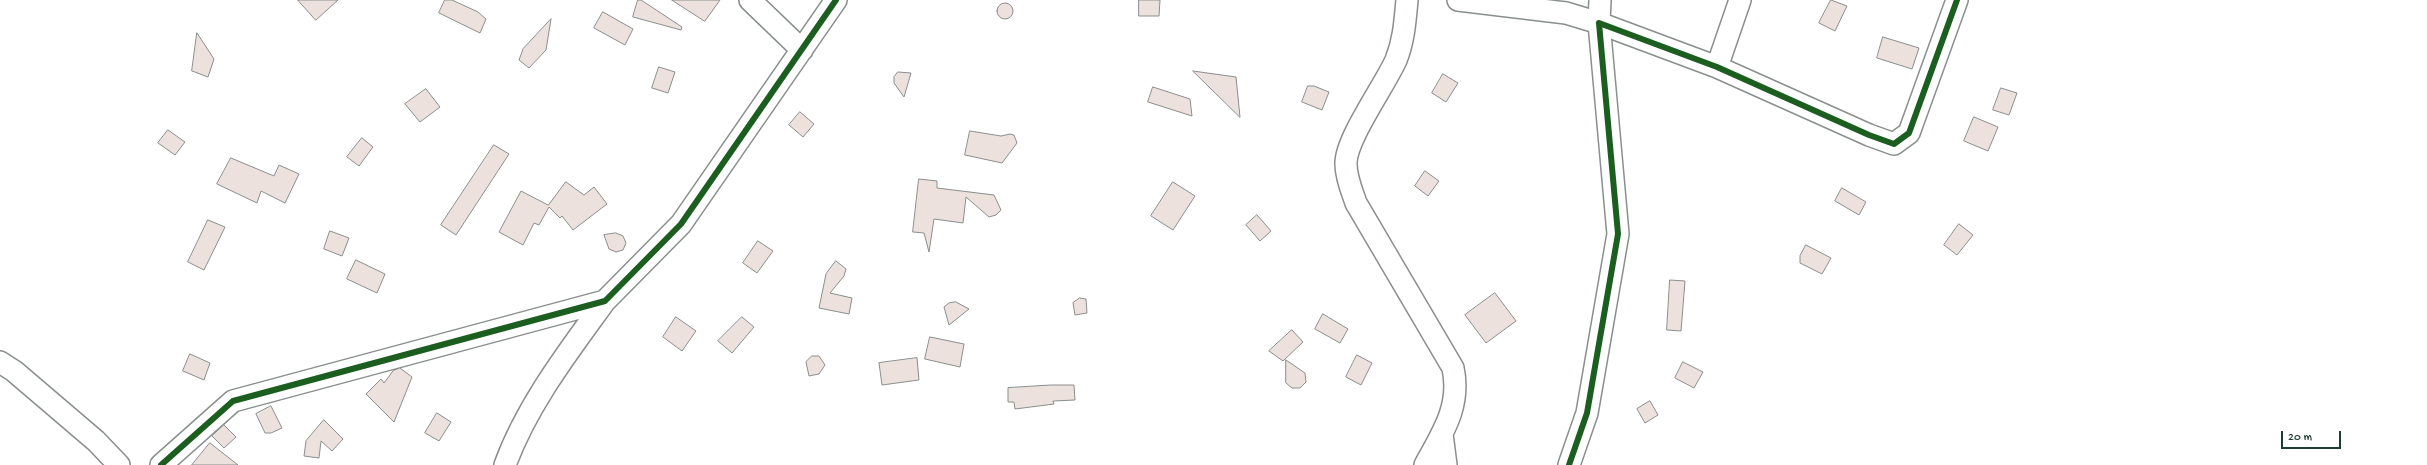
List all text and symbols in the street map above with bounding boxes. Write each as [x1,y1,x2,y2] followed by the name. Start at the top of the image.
[2283,423,2343,449] scale bar
[2288,431,2312,445] text: 20 m

